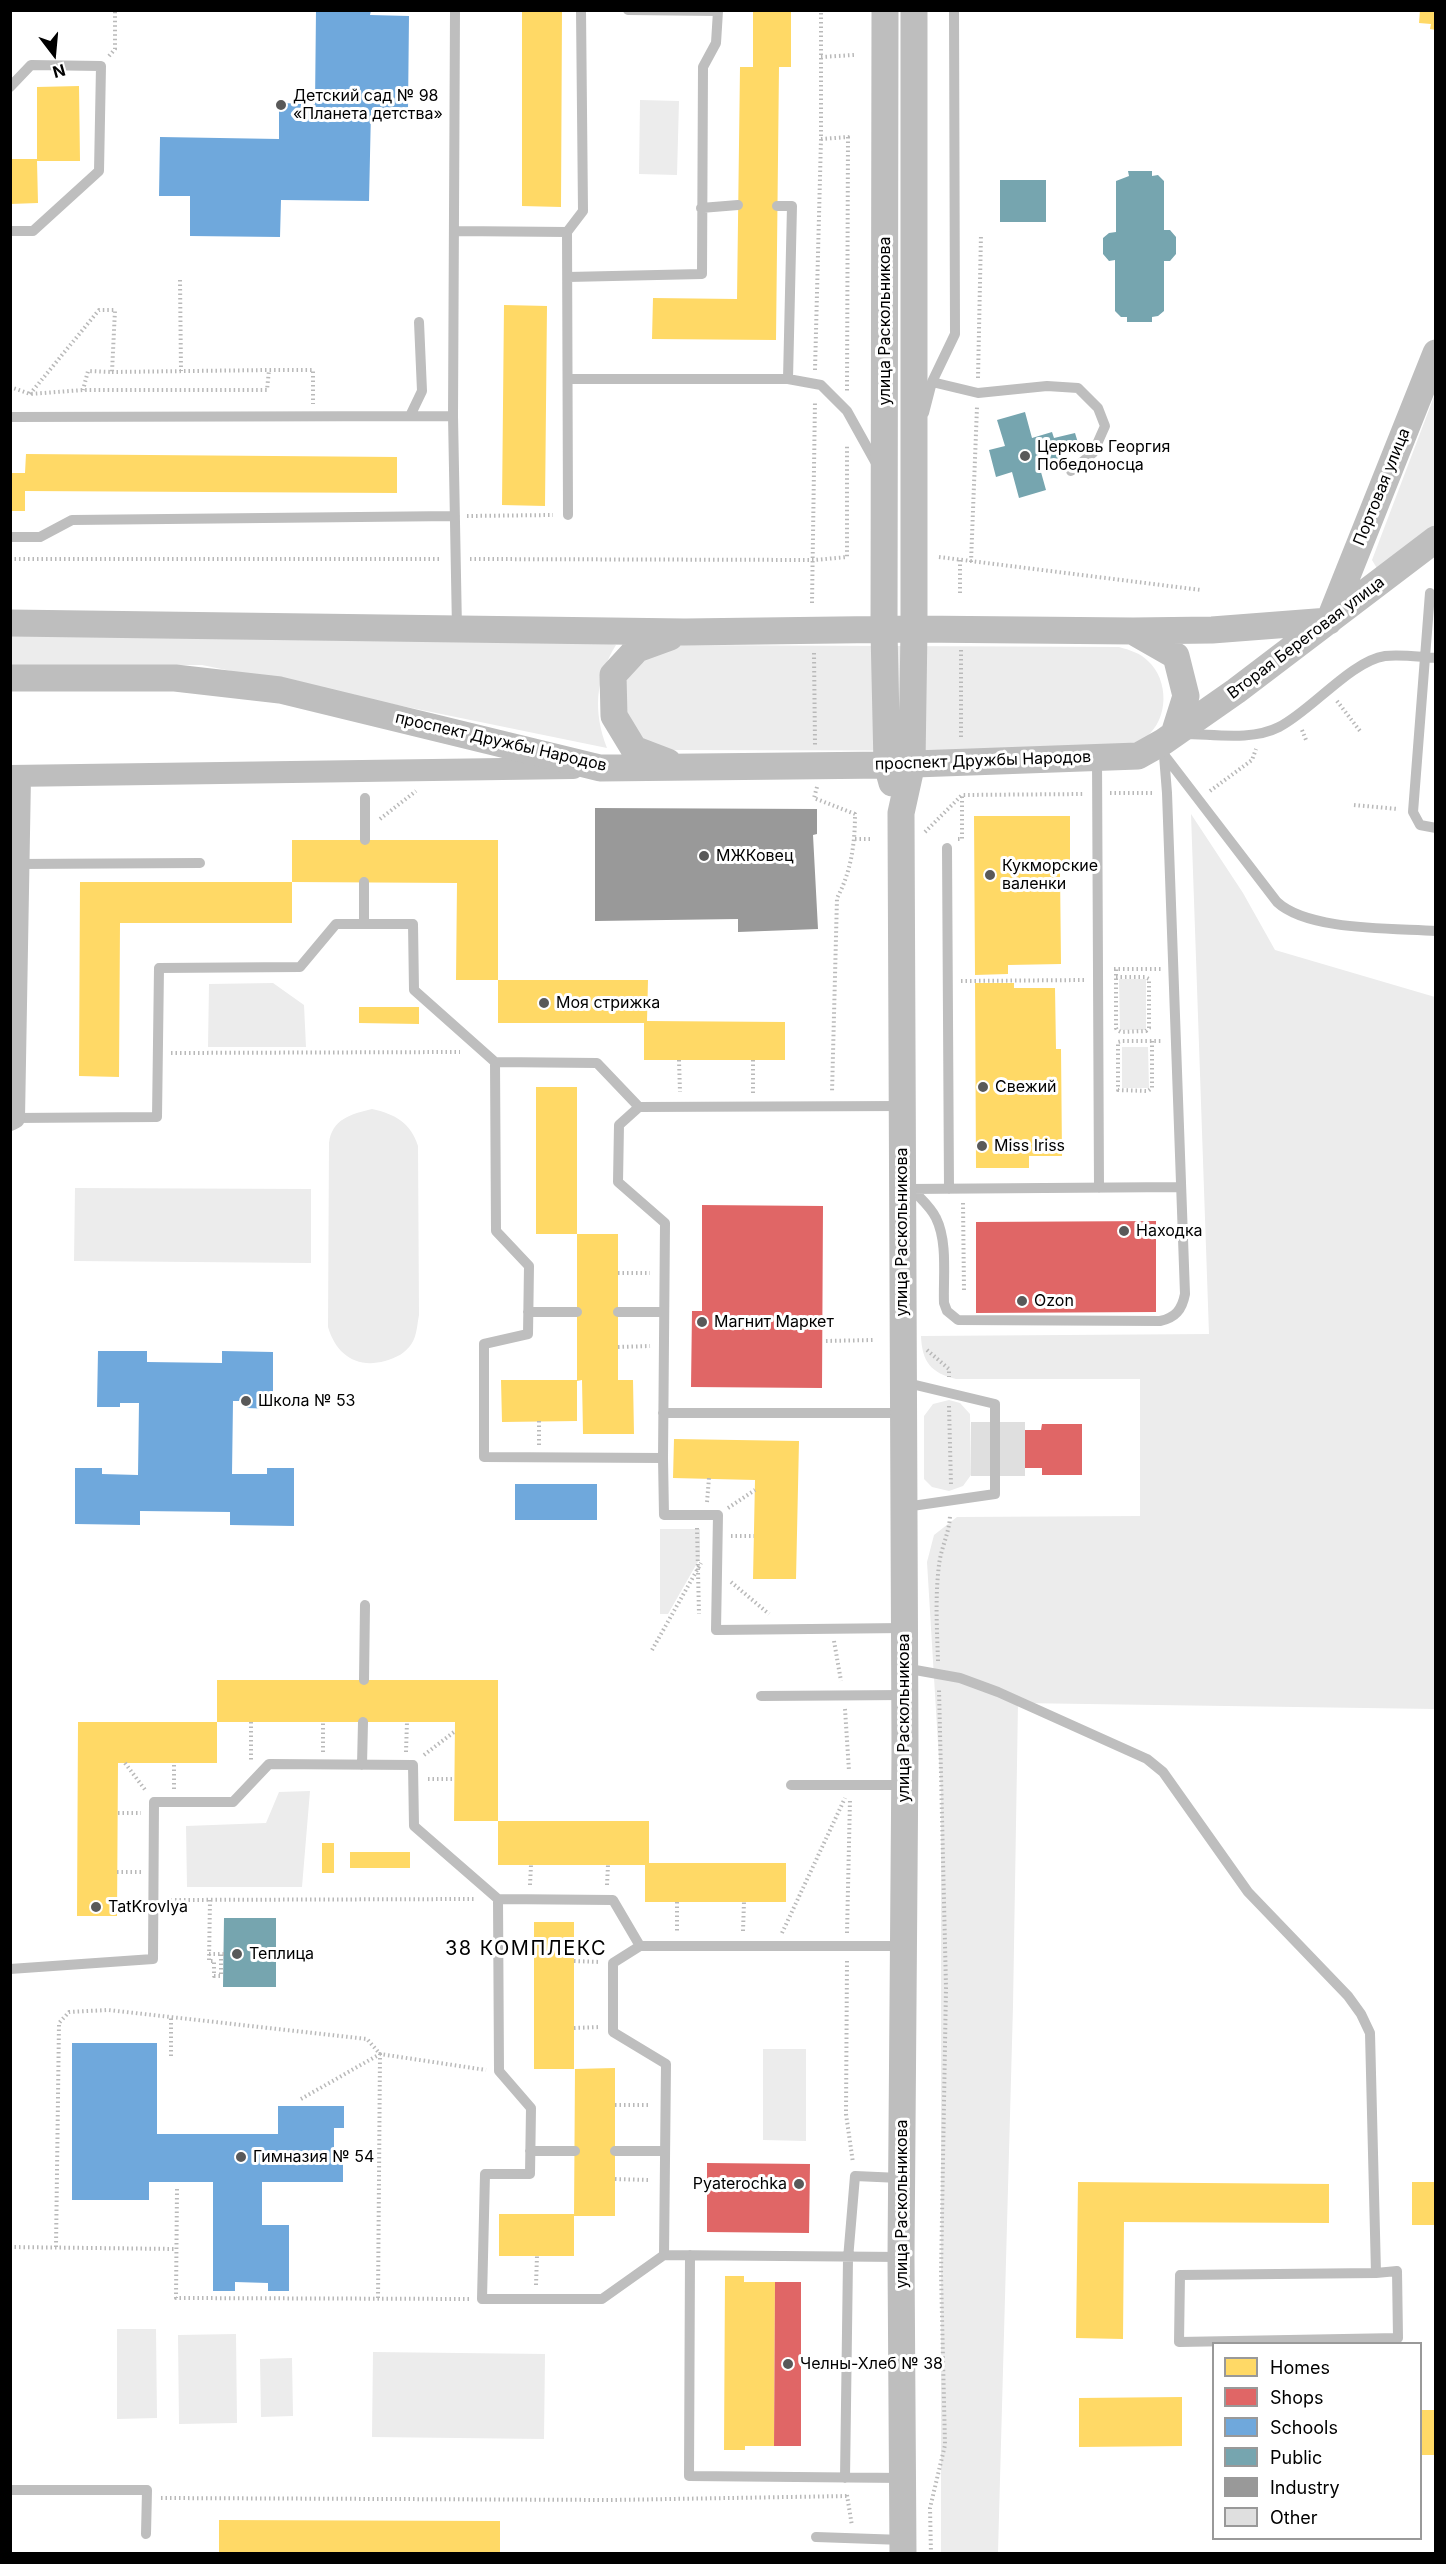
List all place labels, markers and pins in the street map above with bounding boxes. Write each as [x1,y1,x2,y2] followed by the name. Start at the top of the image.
[293,86,443,124] place label: Детский сад № 98 «Планета детства»
[274,98,288,112] marker: Детский сад № 98 «Планета детства»
[1037,437,1170,475] place label: Церковь Георгия Победоносца
[1018,449,1032,463] marker: Церковь Георгия Победоносца
[716,846,793,866] place label: МЖКовец
[697,849,711,863] marker: МЖКовец
[1002,856,1098,894] place label: Кукморские валенки
[983,868,997,882] marker: Кукморские валенки
[556,993,660,1013] place label: Моя стрижка
[537,996,551,1010] marker: Моя стрижка
[995,1077,1057,1097] place label: Свежий
[976,1080,990,1094] marker: Свежий
[994,1136,1065,1156] place label: Miss Iriss
[975,1139,989,1153] marker: Miss Iriss
[1136,1221,1203,1241] place label: Находка
[1117,1224,1131,1238] marker: Находка
[1034,1291,1074,1311] place label: Ozon
[1015,1294,1029,1308] marker: Ozon
[714,1312,834,1332] place label: Магнит Маркет
[695,1315,709,1329] marker: Магнит Маркет
[258,1391,356,1411] place label: Школа № 53
[239,1394,253,1408] marker: Школа № 53
[108,1897,188,1917] place label: TatKrovlya
[89,1900,103,1914] marker: TatKrovlya
[249,1944,314,1964] place label: Теплица
[230,1947,244,1961] marker: Теплица
[253,2147,374,2167] place label: Гимназия № 54
[234,2150,248,2164] marker: Гимназия № 54
[693,2174,787,2194] place label: Pyaterochka
[792,2177,806,2191] marker: Pyaterochka
[800,2354,943,2374] place label: Челны-Хлеб № 38
[781,2357,795,2371] marker: Челны-Хлеб № 38

